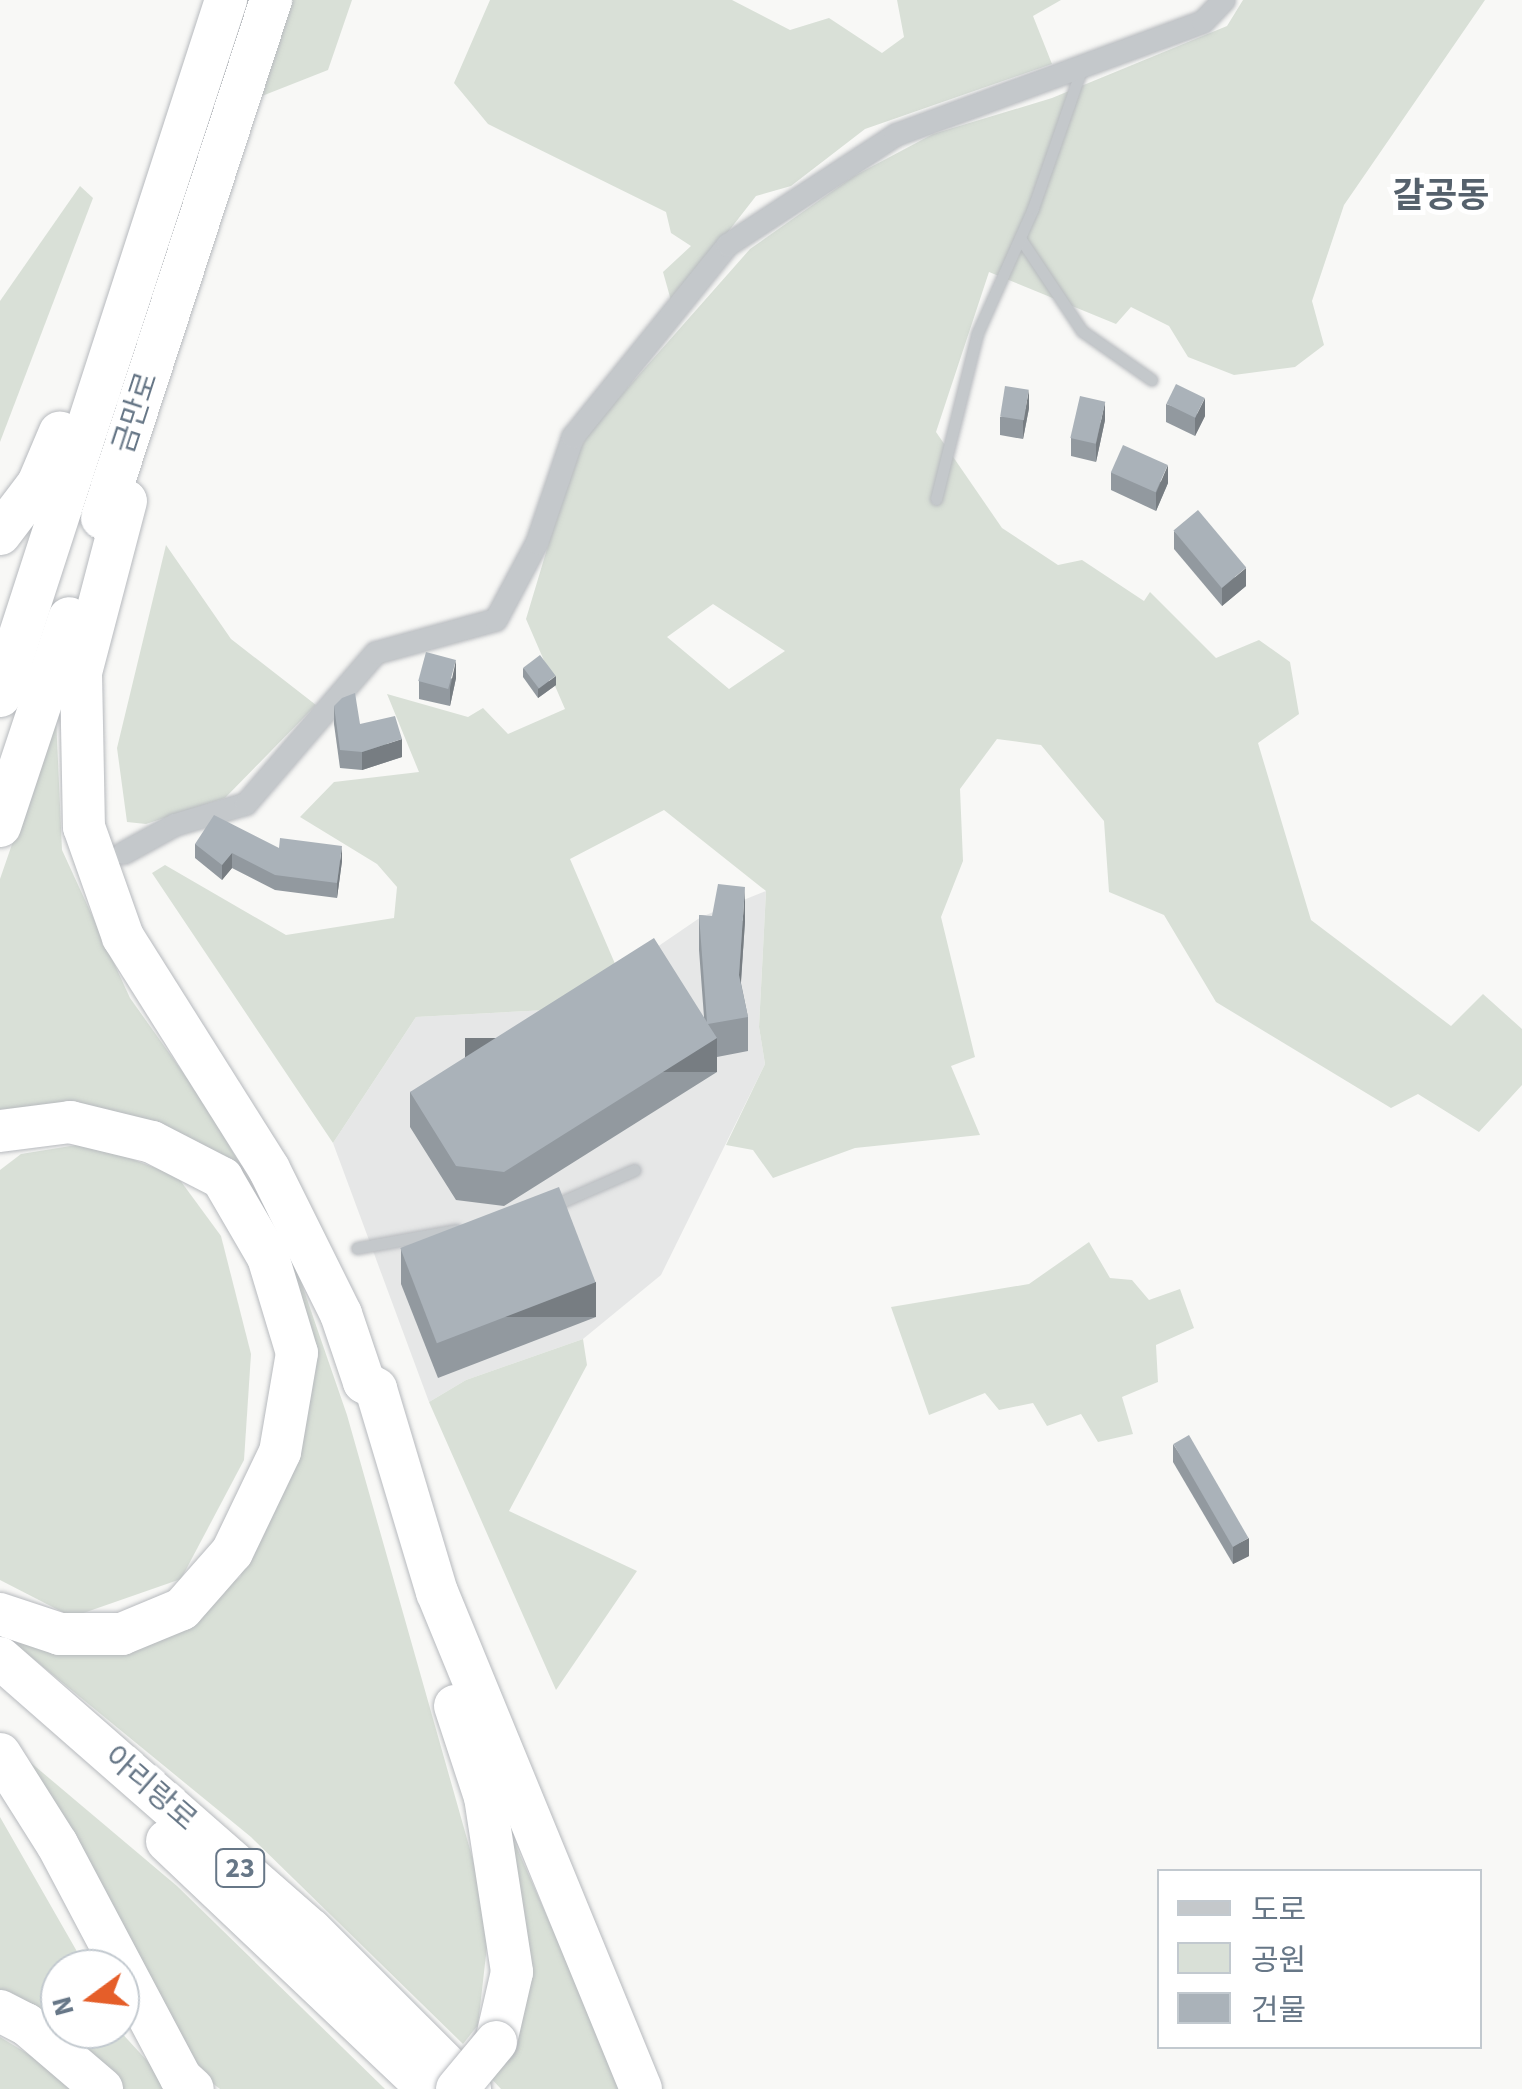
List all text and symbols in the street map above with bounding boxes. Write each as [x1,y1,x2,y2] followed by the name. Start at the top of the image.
[1393,175,1489,217] district label: 갈공동
[106,368,166,458] street label: 금만로
[97,1739,203,1839] street label: 아리랑로
[215,1845,265,1891] road number: 23
[1157,1869,1482,2049] legend
[1251,1889,1306,1932] text: 도로
[1251,1939,1306,1982] text: 공원
[40,1949,140,2049] north arrow
[1251,1989,1306,2032] text: 건물
[41,1992,85,2020] text: N

